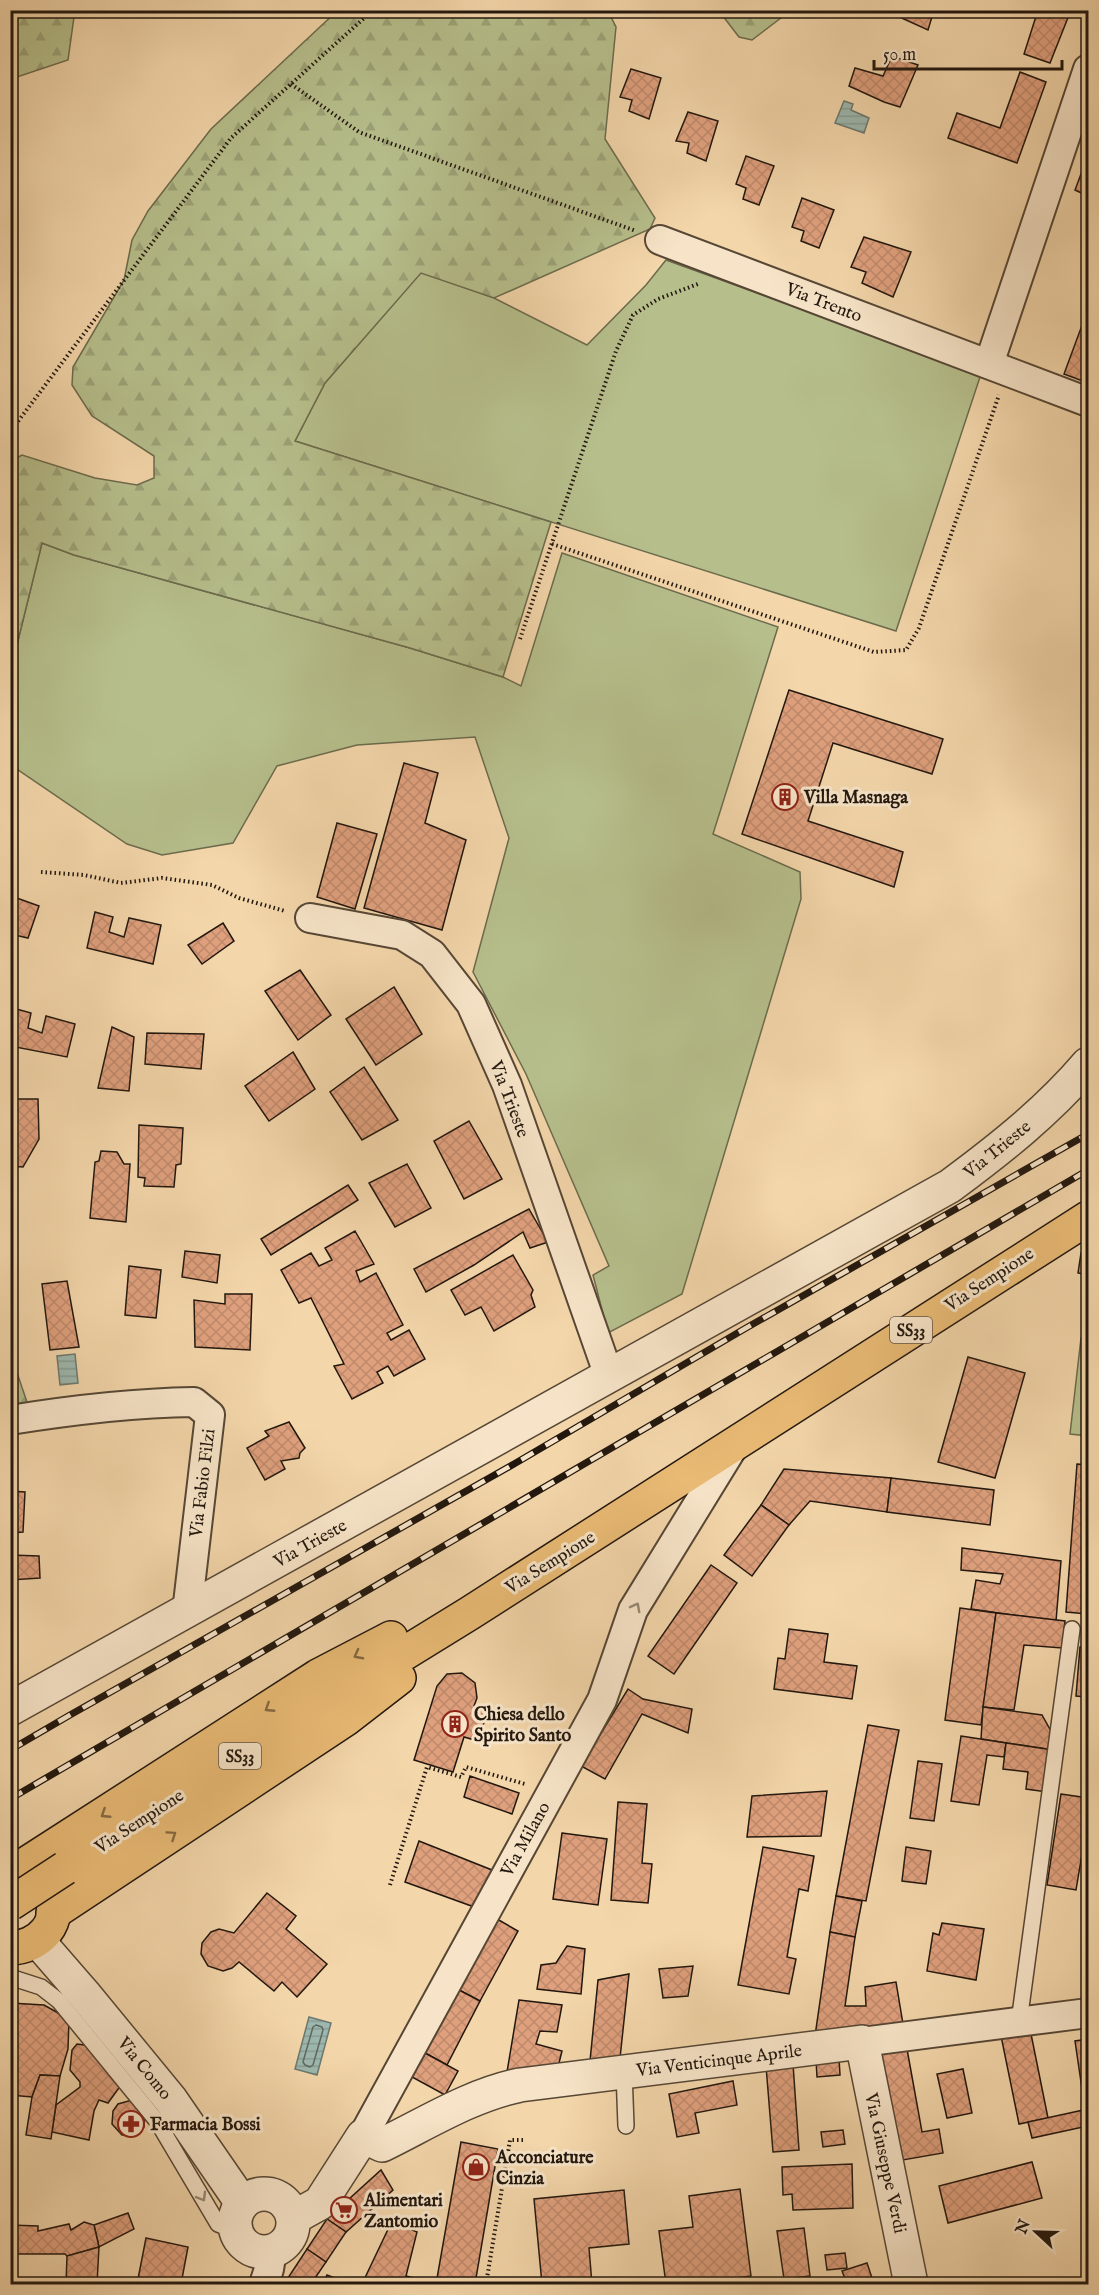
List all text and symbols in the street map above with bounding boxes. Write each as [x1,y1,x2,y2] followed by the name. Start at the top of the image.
[874,33,1062,71] scale bar
[883,44,916,67] text: 50 m
[781,278,865,329] street label: Via Trento
[770,782,800,812] building icon: Villa Masnaga
[803,787,909,810] place label: Villa Masnaga
[483,1057,534,1141] street label: Via Trieste
[959,1116,1036,1185] street label: Via Trieste
[940,1243,1039,1318] street label: Via Sempione
[890,1317,932,1343] road number: SS33
[185,1427,222,1540] street label: Via Fabio Filzi
[269,1515,351,1574] street label: Via Trieste
[501,1527,600,1600] street label: Via Sempione
[629,1603,640,1613] one-way arrow
[354,1648,365,1659] one-way arrow
[265,1701,276,1712] one-way arrow
[474,1704,572,1748] place label: Chiesa dello Spirito Santo
[440,1709,470,1739] building icon: Chiesa dello Spirito Santo
[219,1743,261,1769] road number: SS33
[90,1785,189,1860] street label: Via Sempione
[496,1798,556,1882] street label: Via Milano
[101,1806,111,1818] one-way arrow
[166,1830,176,1842] one-way arrow
[111,2032,176,2105] street label: Via Como
[634,2040,803,2083] street label: Via Venticinque Aprile
[858,2090,911,2236] street label: Via Giuseppe Verdi
[116,2109,146,2139] pharmacy icon: Farmacia Bossi
[150,2114,261,2137] place label: Farmacia Bossi
[495,2147,594,2191] place label: Acconciature Cinzia
[461,2152,491,2182] shop icon: Acconciature Cinzia
[363,2190,443,2234] place label: Alimentari Zantomio
[195,2191,207,2201] one-way arrow
[329,2195,359,2225] supermarket icon: Alimentari Zantomio
[1006,2202,1066,2262] north arrow
[1012,2217,1036,2238] text: N

